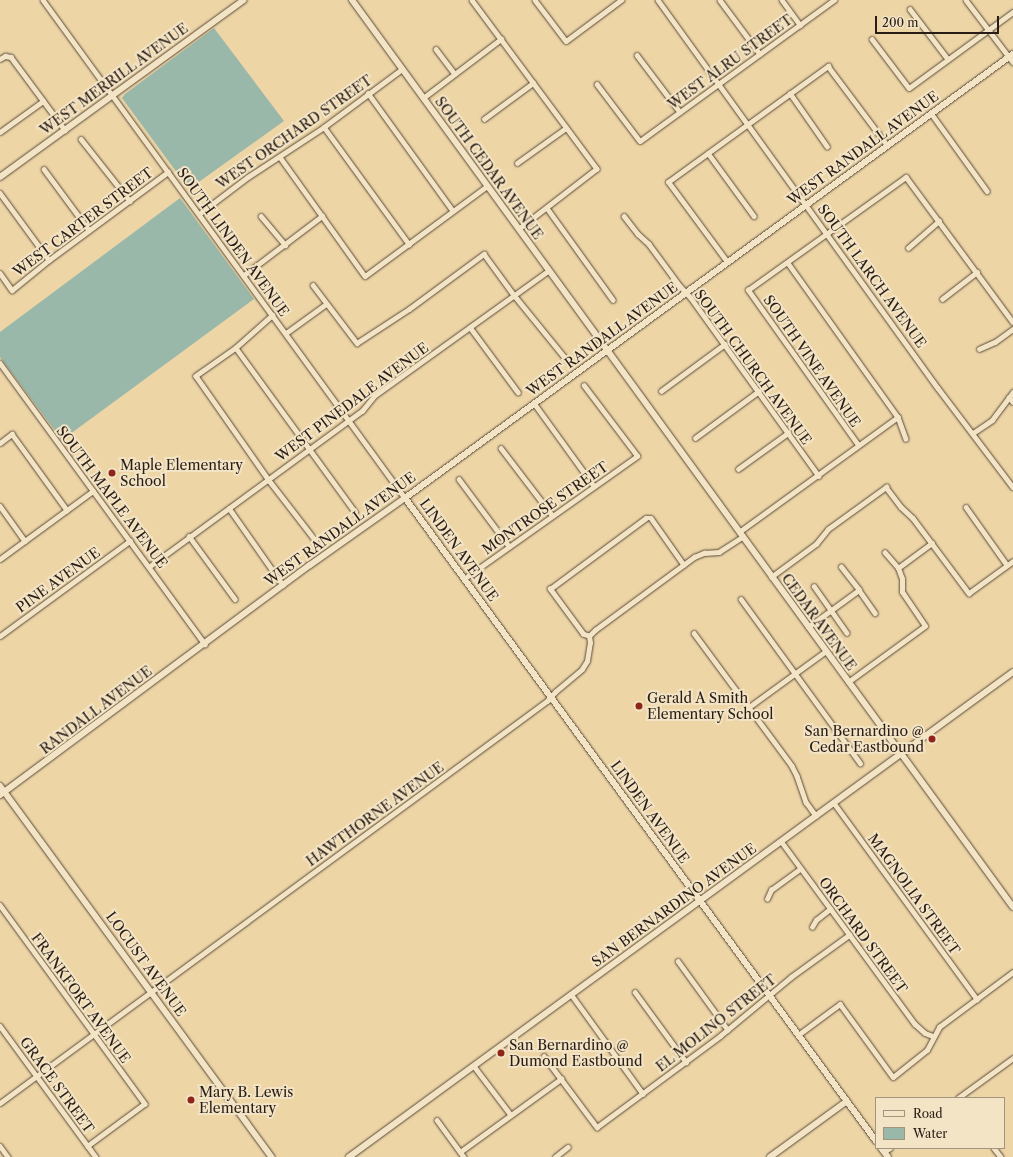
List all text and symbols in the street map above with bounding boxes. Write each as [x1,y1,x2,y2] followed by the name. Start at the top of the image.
[877,8,1001,34] scale bar
[664,11,796,113] street label: WEST ALRU STREET
[882,15,919,30] text: 200 m
[36,19,192,139] street label: WEST MERRILL AVENUE
[213,72,375,192] street label: WEST ORCHARD STREET
[784,87,942,209] street label: WEST RANDALL AVENUE
[431,93,547,243] street label: SOUTH CEDAR AVENUE
[9,164,157,280] street label: WEST CARTER STREET
[173,164,293,320] street label: SOUTH LINDEN AVENUE
[814,201,930,351] street label: SOUTH LARCH AVENUE
[523,278,681,400] street label: WEST RANDALL AVENUE
[691,286,815,448] street label: SOUTH CHURCH AVENUE
[760,291,864,431] street label: SOUTH VINE AVENUE
[272,339,432,465] street label: WEST PINEDALE AVENUE
[53,422,171,572] street label: SOUTH MAPLE AVENUE
[120,457,243,490] place label: Maple Elementary School
[479,458,611,558] street label: MONTROSE STREET
[107,468,117,478] marker: Maple Elementary School
[261,468,419,590] street label: WEST RANDALL AVENUE
[416,495,502,605] street label: LINDEN AVENUE
[12,544,104,616] street label: PINE AVENUE
[778,570,860,674] street label: CEDAR AVENUE
[36,662,156,758] street label: RANDALL AVENUE
[647,690,774,722] place label: Gerald A Smith Elementary School
[634,701,644,711] marker: Gerald A Smith Elementary School
[804,723,924,756] place label: San Bernardino @ Cedar Eastbound
[927,734,937,744] marker: San Bernardino @ Cedar Eastbound
[607,757,693,867] street label: LINDEN AVENUE
[303,758,447,870] street label: HAWTHORNE AVENUE
[864,830,964,958] street label: MAGNOLIA STREET
[588,839,760,971] street label: SAN BERNARDINO AVENUE
[815,874,911,996] street label: ORCHARD STREET
[102,908,190,1020] street label: LOCUST AVENUE
[28,929,134,1067] street label: FRANKFORT AVENUE
[652,971,780,1075] street label: EL MOLINO STREET
[17,1034,97,1136] street label: GRACE STREET
[509,1037,643,1070] place label: San Bernardino @ Dumond Eastbound
[496,1048,506,1058] marker: San Bernardino @ Dumond Eastbound
[199,1084,294,1116] place label: Mary B. Lewis Elementary
[186,1095,196,1105] marker: Mary B. Lewis Elementary
[875,1097,1005,1149] legend
[913,1106,943,1121] text: Road
[913,1126,947,1141] text: Water

